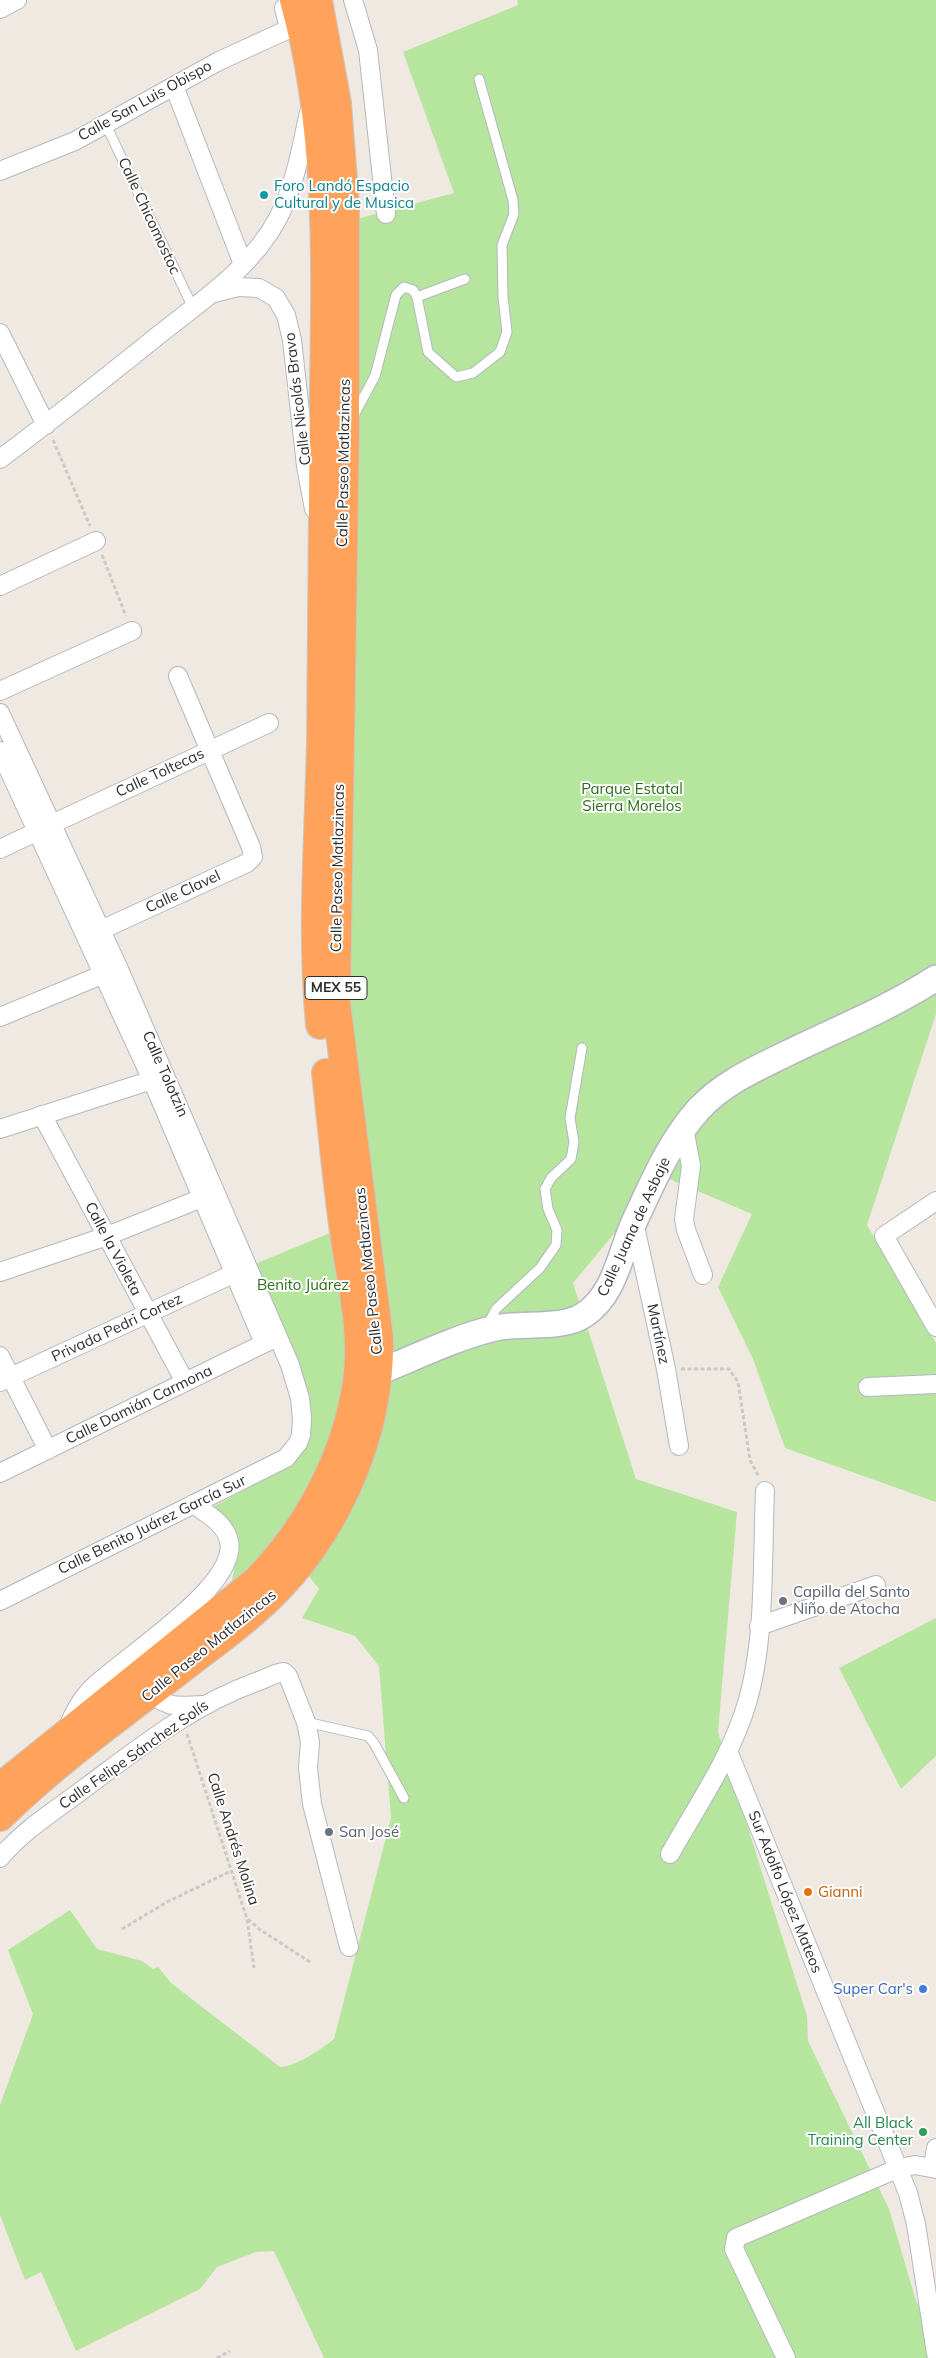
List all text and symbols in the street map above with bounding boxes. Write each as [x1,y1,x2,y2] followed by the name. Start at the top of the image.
[75,57,215,145] street label: Calle San Luis Obispo
[114,155,184,277] street label: Calle Chicomostoc
[274,177,414,212] place label: Foro Landó Espacio Cultural y de Musica
[258,189,270,201] marker: Foro Landó Espacio Cultural y de Musica
[281,332,315,466] street label: Calle Nicolás Bravo
[334,379,354,547] street label: Calle Paseo Matlazincas
[113,745,207,801] street label: Calle Toltecas
[581,780,683,815] park label: Parque Estatal Sierra Morelos
[328,784,348,952] street label: Calle Paseo Matlazincas
[143,867,223,917] street label: Calle Clavel
[305,976,367,1000] road number: MEX 55
[138,1028,192,1120] street label: Calle Tolotzin
[594,1154,674,1300] street label: Calle Juana de Asbaje
[351,1186,387,1356] street label: Calle Paseo Matlazincas
[81,1199,145,1299] street label: Calle la Violeta
[257,1276,349,1294] park label: Benito Juárez
[49,1290,185,1366] street label: Privada Pedri Cortez
[643,1302,673,1366] street label: Martínez
[63,1362,215,1448] street label: Calle Damián Carmona
[55,1472,249,1578] street label: Calle Benito Juárez García Sur
[793,1583,910,1618] place label: Capilla del Santo Niño de Atocha
[138,1586,280,1706] street label: Calle Paseo Matlazincas
[777,1595,789,1607] marker: Capilla del Santo Niño de Atocha
[56,1696,212,1814] street label: Calle Felipe Sánchez Solís
[203,1770,263,1908] street label: Calle Andrés Molina
[744,1808,826,1976] street label: Sur Adolfo López Mateos
[339,1823,399,1841] place label: San José
[323,1826,335,1838] marker: San José
[818,1883,863,1901] place label: Gianni
[802,1886,814,1898] marker: Gianni
[833,1980,913,1998] place label: Super Car's
[917,1983,929,1995] marker: Super Car's
[808,2114,913,2149] place label: All Black Training Center
[917,2126,929,2138] marker: All Black Training Center

